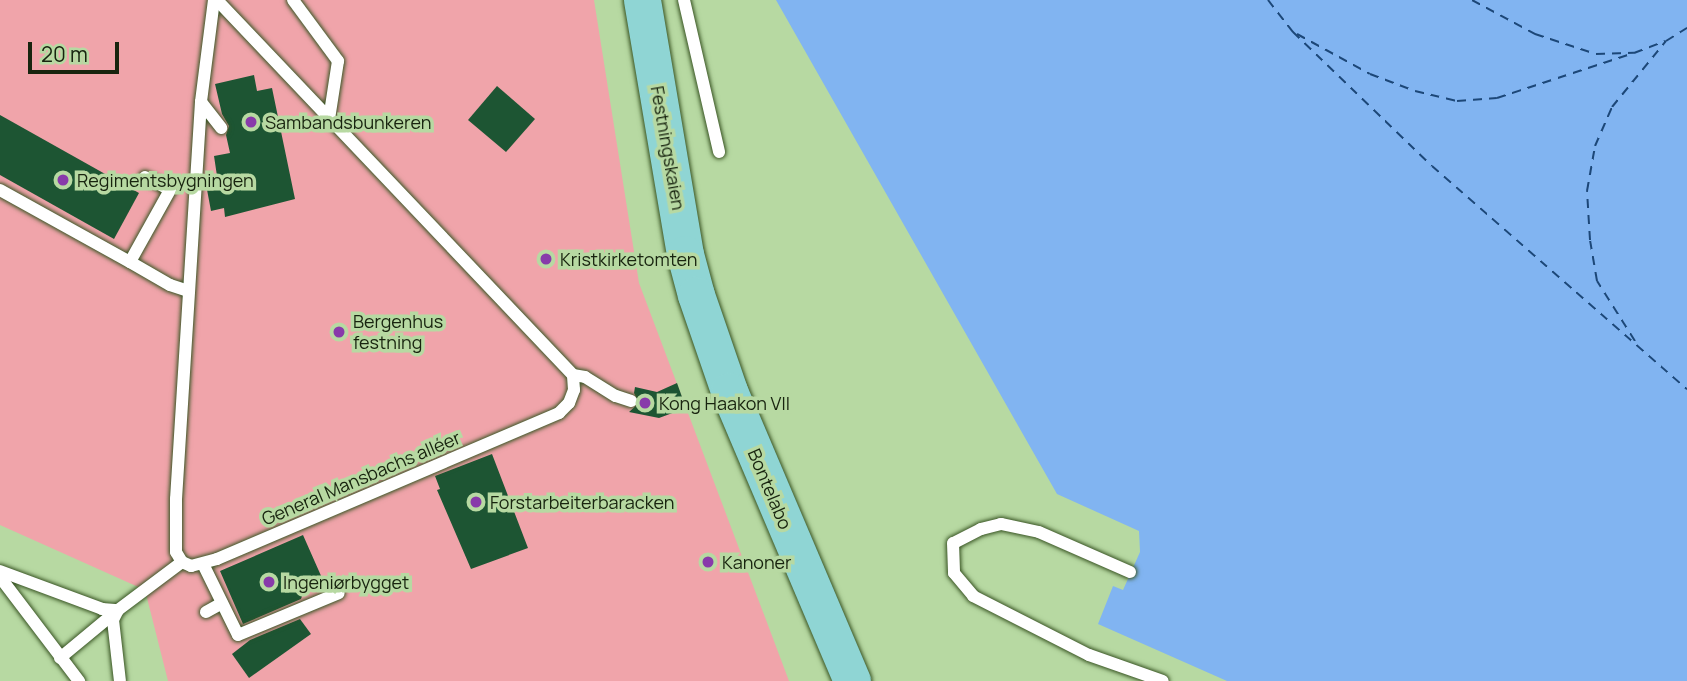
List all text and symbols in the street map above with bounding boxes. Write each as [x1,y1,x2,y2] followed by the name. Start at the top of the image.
[32,28,122,72] scale bar
[41,40,88,68] text: 20 m
[646,84,690,212] street label: Festningskaien
[265,111,431,133] place label: Sambandsbunkeren
[243,114,259,130] marker: Sambandsbunkeren
[77,169,254,191] place label: Regimentsbygningen
[55,172,71,188] marker: Regimentsbygningen
[560,248,697,270] place label: Kristkirketomten
[538,251,554,267] marker: Kristkirketomten
[353,311,443,354] place label: Bergenhus festning
[331,324,347,340] marker: Bergenhus festning
[659,392,790,414] place label: Kong Haakon VII
[637,395,653,411] marker: Kong Haakon VII
[258,426,464,530] street label: General Mansbachs alléer
[743,446,797,532] street label: Bontelabo
[490,491,674,513] place label: Forstarbeiterbaracken
[468,494,484,510] marker: Forstarbeiterbaracken
[722,551,792,573] place label: Kanoner
[700,554,716,570] marker: Kanoner
[283,571,409,593] place label: Ingeniørbygget
[261,574,277,590] marker: Ingeniørbygget

